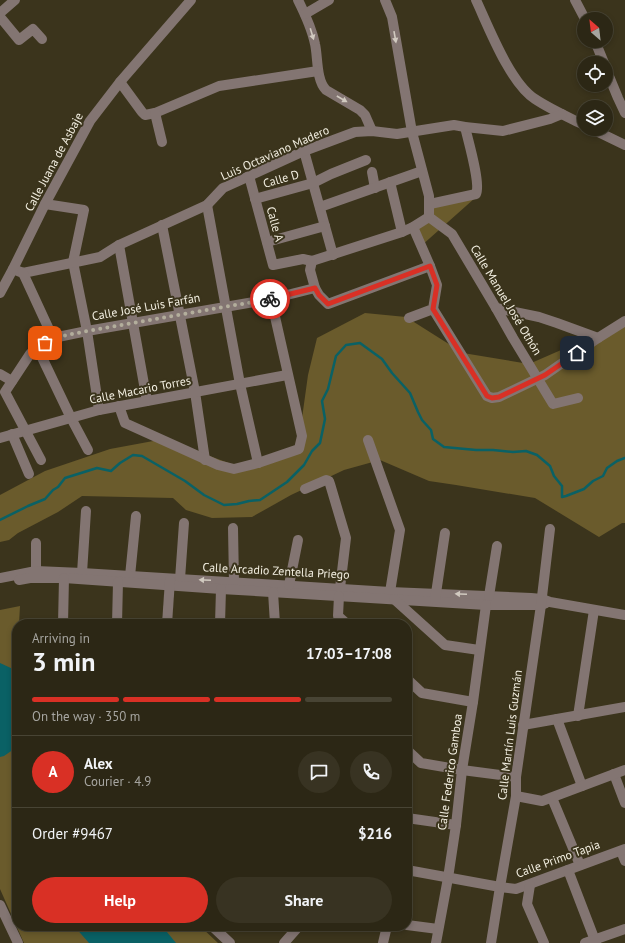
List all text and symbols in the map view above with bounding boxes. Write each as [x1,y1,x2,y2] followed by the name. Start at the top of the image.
[577,12,613,48] north arrow
[577,12,613,136] map controls
[309,29,315,41] one-way arrow
[393,31,399,44] one-way arrow
[577,56,613,92] button: locate
[336,95,348,102] one-way arrow
[577,100,613,136] button: layers
[21,110,86,214] street label: Calle Juana de Asbaje
[218,122,331,183] street label: Luis Octaviano Madero
[261,166,301,191] street label: Calle D
[264,205,287,243] street label: Calle A
[467,242,545,358] street label: Calle Manuel José Othón
[250,279,290,319] courier
[259,288,281,310] icon: bike
[91,290,201,323] street label: Calle José Luis Farfán
[28,326,62,360] pin
[34,332,56,354] icon: bag
[560,336,594,370] pin
[566,342,588,364] icon: home
[88,372,192,407] street label: Calle Macario Torres
[202,559,350,582] street label: Calle Arcadio Zentella Priego
[198,577,211,583] one-way arrow
[455,591,467,598] one-way arrow
[32,630,90,647] text: Arriving in
[306,644,392,663] text: 17:03–17:08
[32,645,95,678] text: 3 min
[494,669,525,801] street label: Calle Martín Luis Guzmán
[32,708,140,725] text: On the way · 350 m
[434,713,465,831] street label: Calle Federico Gamboa
[298,751,340,793] button: chat
[350,751,392,793] button: phone
[84,754,113,773] text: Alex
[48,762,58,781] text: A
[84,773,151,790] text: Courier · 4.9
[32,824,113,843] text: Order #9467
[358,824,392,843] text: $216
[514,836,602,881] street label: Calle Primo Tapia
[32,877,208,923] button: Help
[216,877,392,923] button: Share

